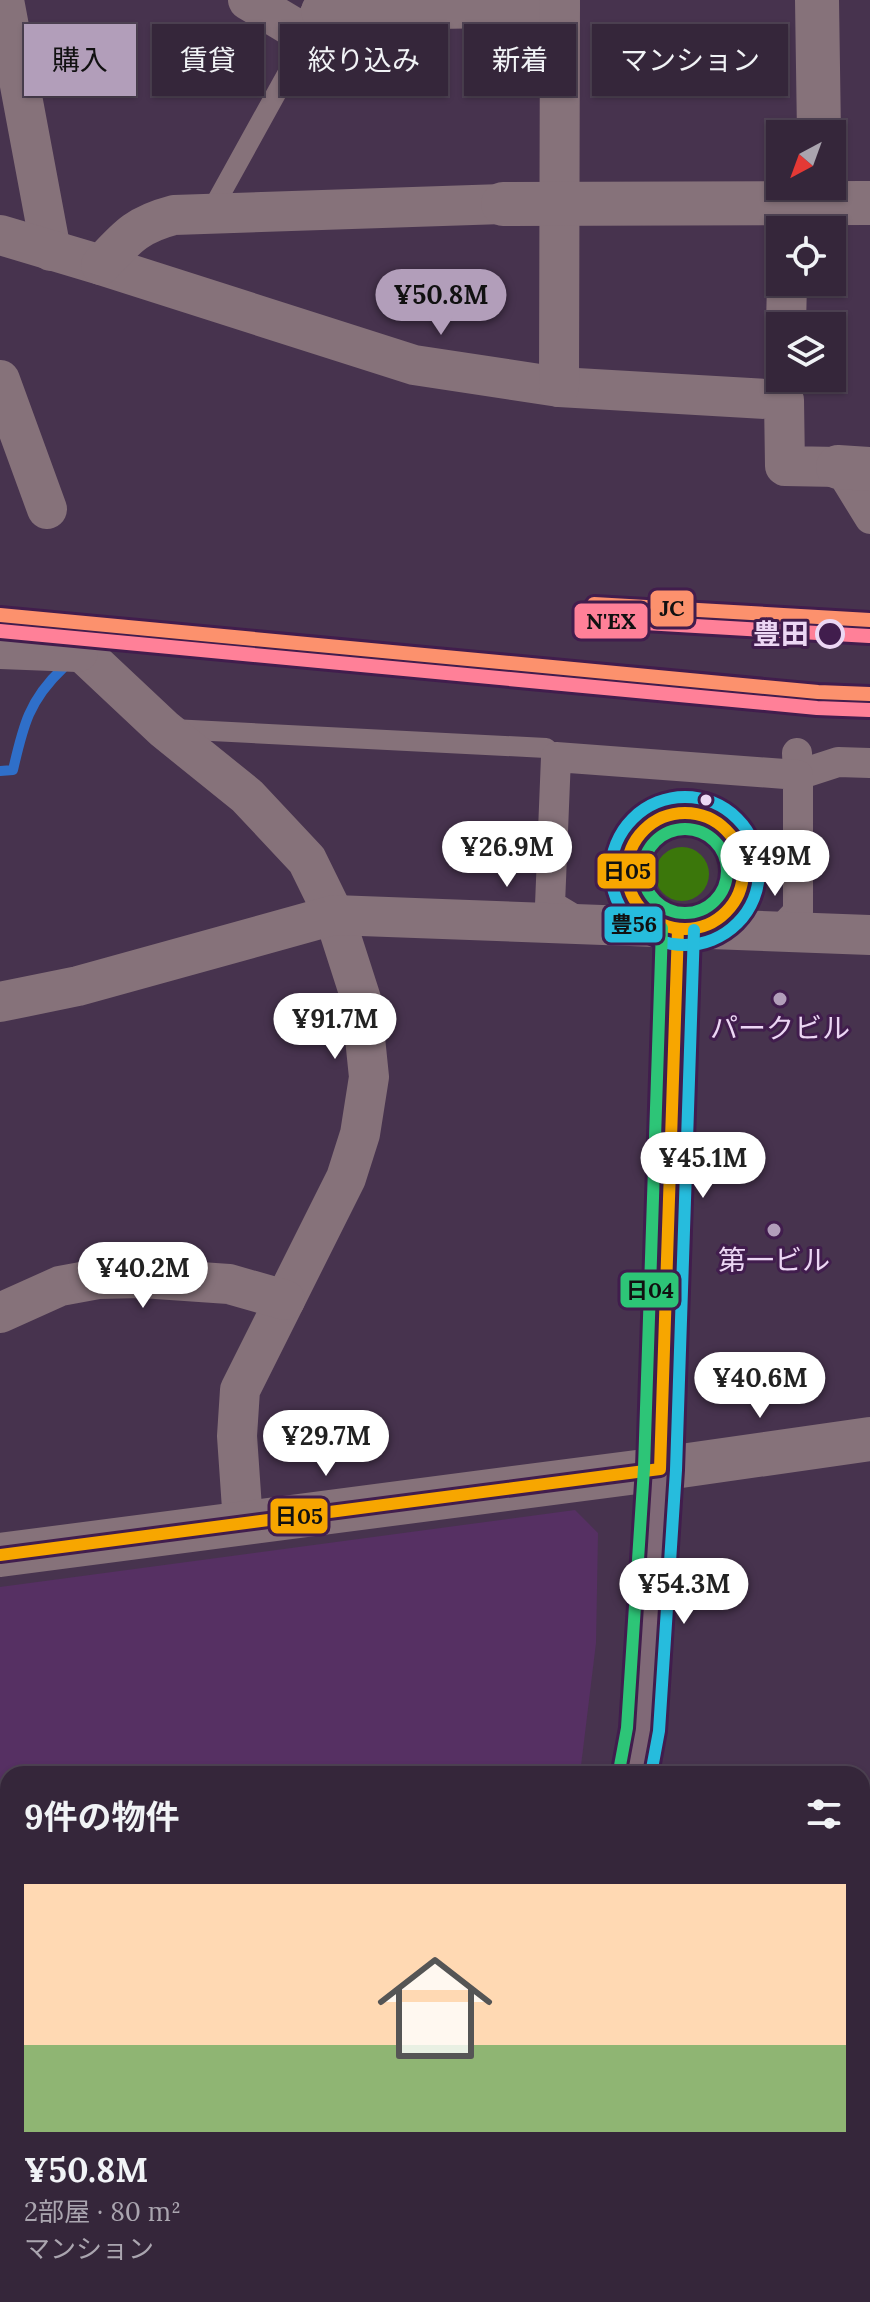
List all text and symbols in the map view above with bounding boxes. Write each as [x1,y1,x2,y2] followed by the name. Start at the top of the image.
[24,24,136,96] chip: 購入
[152,24,264,96] chip: 賃貸
[280,24,448,96] chip: 絞り込み
[464,24,576,96] chip: 新着
[592,24,788,96] chip: マンション
[766,120,846,200] north arrow
[766,120,846,392] map controls
[766,216,846,296] button: locate
[376,269,506,337] pin: ¥50.8M
[393,278,489,311] text: ¥50.8M
[766,312,846,392] button: layers
[649,589,695,628] line badge: JC
[660,594,684,622] text: JC
[573,602,649,640] line badge: N'EX
[586,607,637,635] text: N'EX
[753,616,809,652] place label: 豊田
[816,620,844,648] marker: 豊田
[698,792,714,808] unlabelled marker
[442,821,572,889] pin: ¥26.9M
[460,830,554,863] text: ¥26.9M
[728,830,822,898] pin: ¥49M
[738,839,812,872] text: ¥49M
[596,852,657,890] line badge: 日05
[603,857,651,885] text: 日05
[603,905,664,944] line badge: 豊56
[611,910,657,938] text: 豊56
[771,990,789,1008] marker: パークビル
[270,993,400,1061] pin: ¥91.7M
[291,1002,379,1035] text: ¥91.7M
[710,1010,850,1046] place label: パークビル
[638,1132,768,1200] pin: ¥45.1M
[659,1141,747,1174] text: ¥45.1M
[765,1221,783,1239] marker: 第一ビル
[78,1242,208,1310] pin: ¥40.2M
[718,1242,830,1278] place label: 第一ビル
[96,1251,190,1284] text: ¥40.2M
[619,1271,680,1309] line badge: 日04
[626,1276,674,1304] text: 日04
[695,1352,825,1420] pin: ¥40.6M
[712,1361,808,1394] text: ¥40.6M
[261,1410,391,1478] pin: ¥29.7M
[281,1419,371,1452] text: ¥29.7M
[269,1497,329,1535] line badge: 日05
[275,1502,323,1530] text: 日05
[619,1558,749,1626] pin: ¥54.3M
[637,1567,731,1600] text: ¥54.3M
[802,1792,846,1836] icon: filters
[24,1795,180,1838] text: 9件の物件
[363,1936,507,2080] icon: home
[24,2148,148,2191] text: ¥50.8M
[24,2195,181,2228] text: 2部屋 · 80 m²
[24,2232,154,2265] text: マンション

